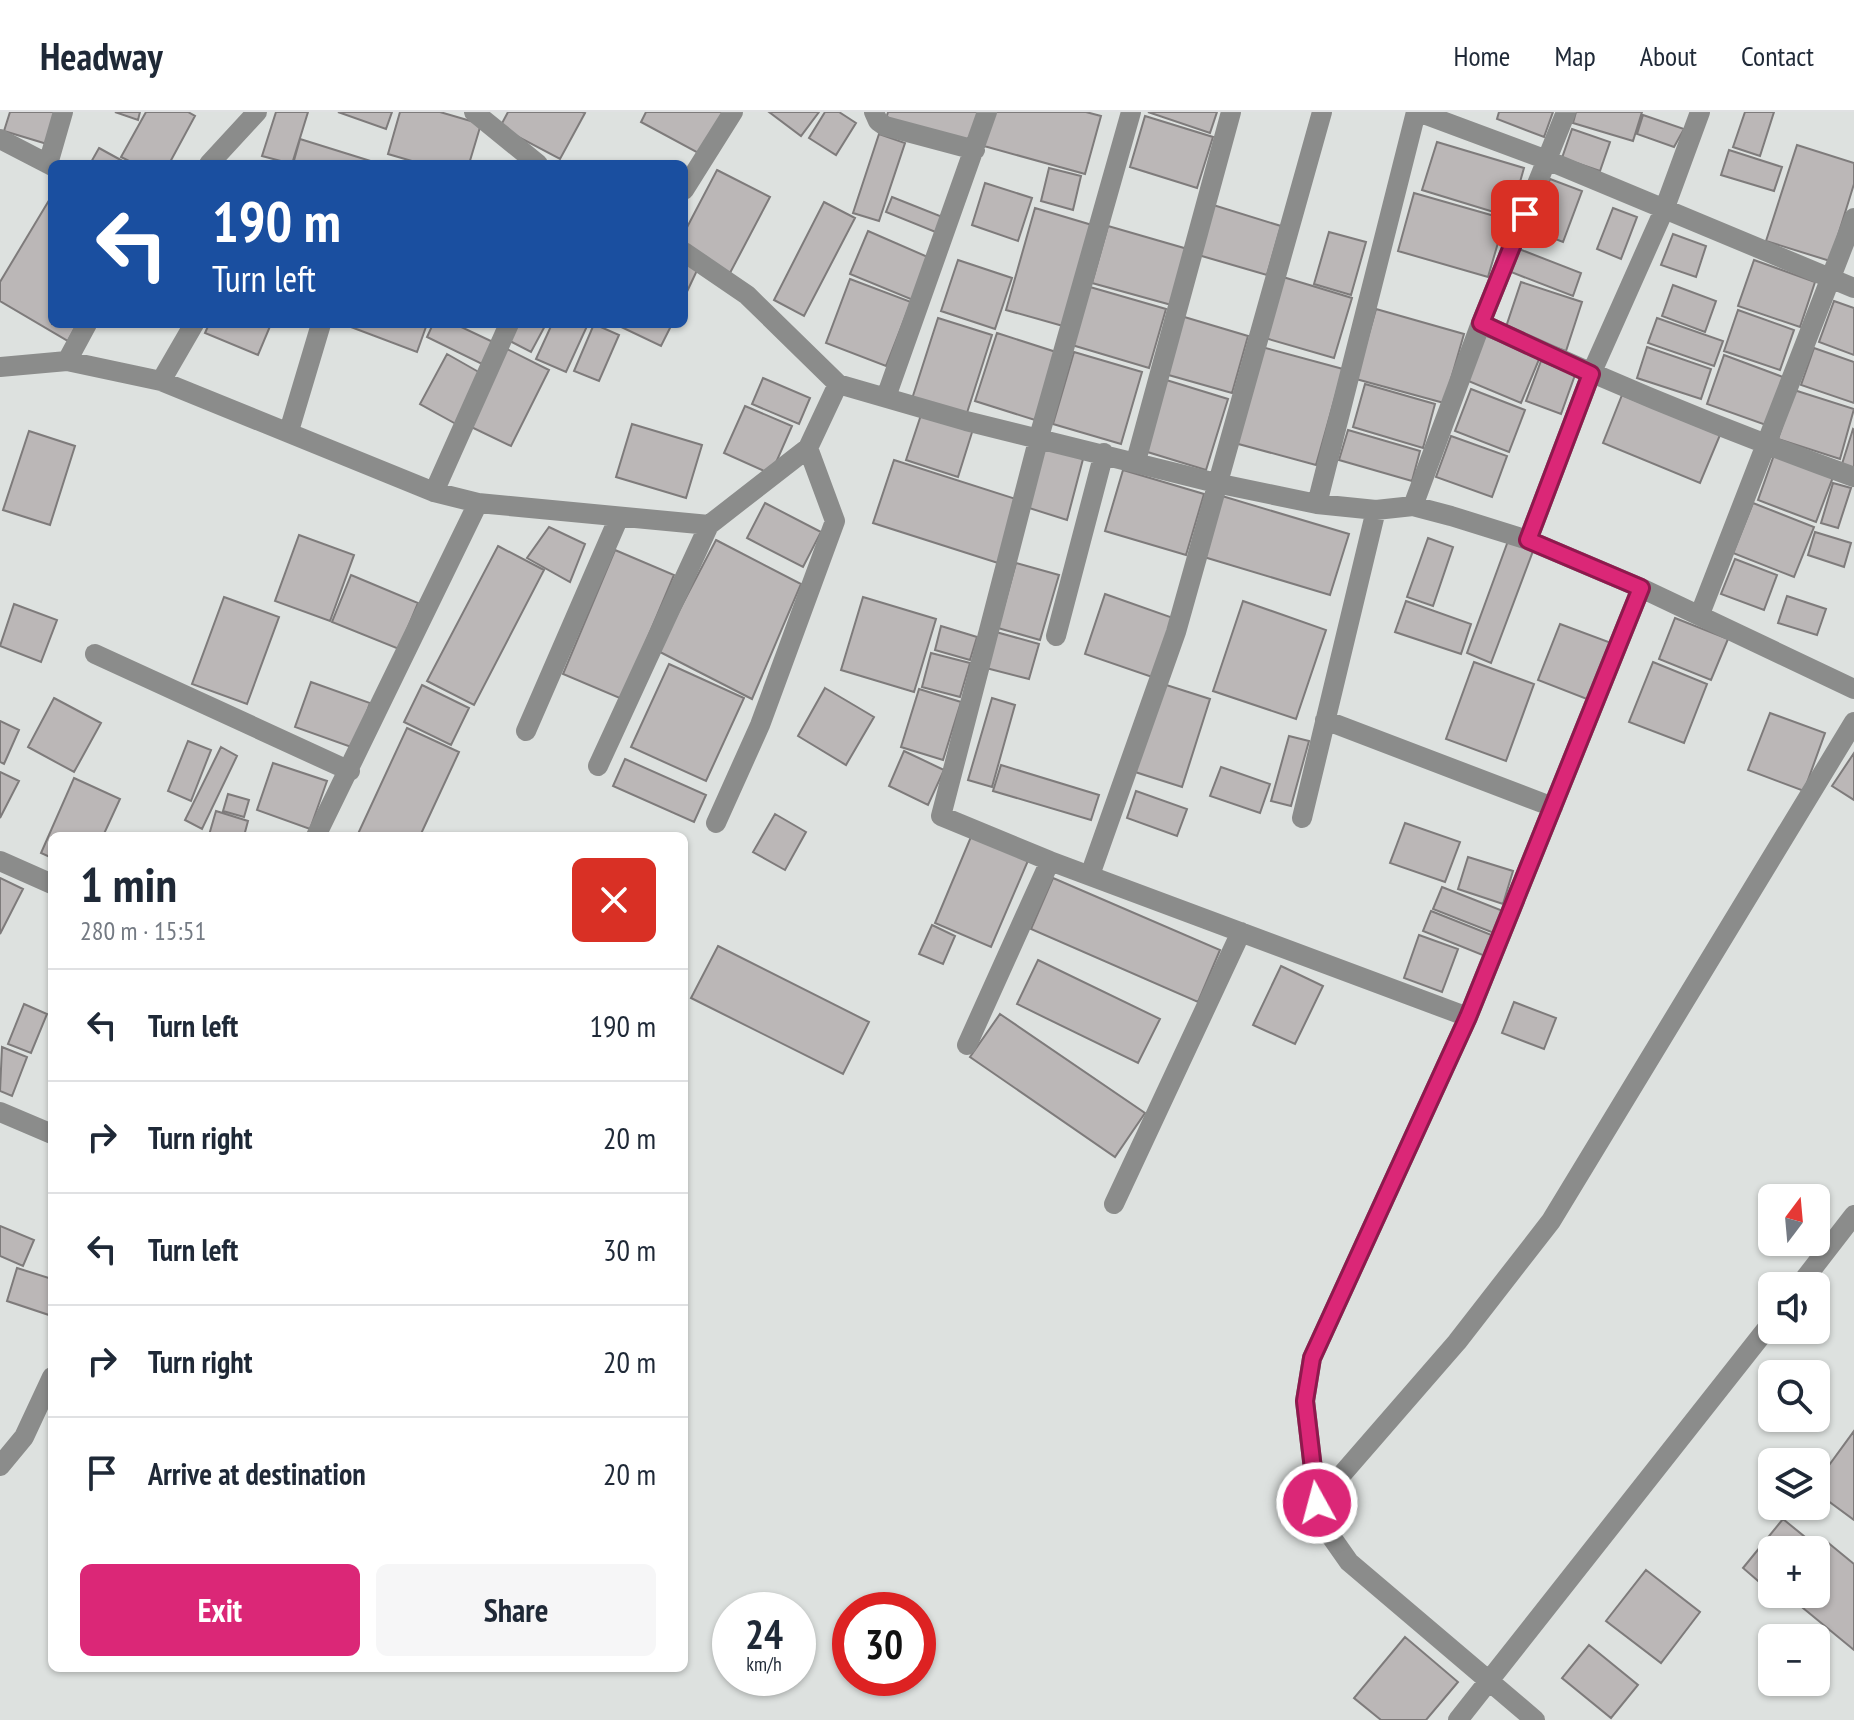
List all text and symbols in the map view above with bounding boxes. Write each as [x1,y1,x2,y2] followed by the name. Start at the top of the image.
[40,31,163,80] text: Headway
[1454,37,1510,74] text: Home
[1554,37,1596,74] text: Map
[1640,37,1697,74] text: About
[1741,37,1814,74] text: Contact
[1491,180,1559,248] pin
[212,185,341,257] text: 190 m
[80,192,184,296] icon: left
[1503,192,1547,236] icon: arrive
[212,255,316,302] text: Turn left
[80,853,177,915] text: 1 min
[572,858,656,942] button: close
[80,914,206,947] text: 280 m · 15:51
[80,1003,124,1047] icon: left
[148,1006,238,1045] text: Turn left
[590,1006,656,1045] text: 190 m
[80,1115,124,1159] icon: right
[148,1118,252,1157] text: Turn right
[603,1118,656,1157] text: 20 m
[1758,1184,1830,1256] north arrow
[1758,1184,1830,1696] map controls
[80,1227,124,1271] icon: left
[148,1230,238,1269] text: Turn left
[603,1230,656,1269] text: 30 m
[1758,1272,1830,1344] button: sound
[80,1339,124,1383] icon: right
[148,1342,252,1381] text: Turn right
[603,1342,656,1381] text: 20 m
[1758,1360,1830,1432] button: search
[1758,1448,1830,1520] button: layers
[80,1451,124,1495] icon: arrive
[148,1454,366,1493] text: Arrive at destination
[603,1454,656,1493] text: 20 m
[1275,1461,1359,1545] position arrow
[1758,1536,1830,1608] button: +
[80,1564,360,1656] button: Exit
[376,1564,656,1656] button: Share
[832,1592,936,1696] speed limit sign: 30
[745,1608,783,1660] text: 24
[1758,1624,1830,1696] button: −
[746,1651,782,1677] text: km/h

